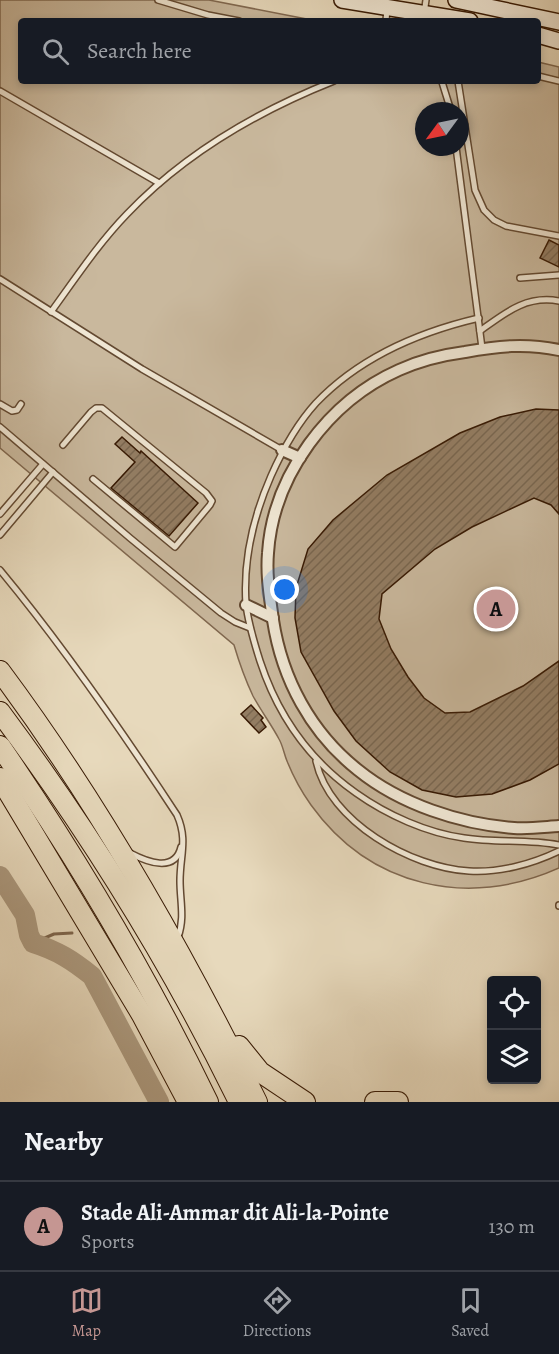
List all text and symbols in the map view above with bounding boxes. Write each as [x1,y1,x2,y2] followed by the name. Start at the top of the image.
[18,18,541,84] search box
[39,35,72,68] icon: search
[87,36,192,66] text: Search here
[415,102,469,156] north arrow
[270,575,299,604] your location
[476,586,516,632] pin: A
[487,976,541,1084] map controls
[487,976,541,1030] button: locate
[487,1030,541,1084] button: layers
[24,1124,103,1159] text: Nearby
[81,1198,389,1228] text: Stade Ali-Ammar dit Ali-la-Pointe
[37,1213,50,1240] text: A
[489,1213,535,1240] text: 130 m
[81,1228,134,1255] text: Sports
[70,1284,103,1342] tab: Map
[243,1284,311,1342] tab: Directions
[451,1284,489,1342] tab: Saved

